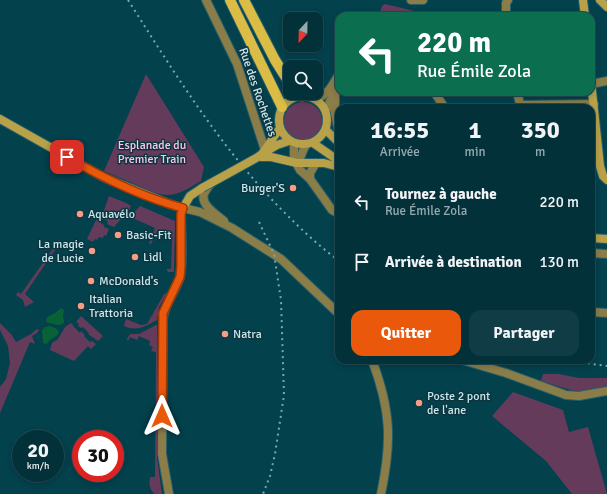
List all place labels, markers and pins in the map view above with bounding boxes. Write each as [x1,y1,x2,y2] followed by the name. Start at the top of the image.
[50,140,84,174] pin
[241,181,285,196] place label: Burger'S
[288,183,298,193] marker: Burger'S
[88,207,135,222] place label: Aquavélo
[75,209,85,219] marker: Aquavélo
[126,228,171,243] place label: Basic-Fit
[113,230,123,240] marker: Basic-Fit
[38,237,84,266] place label: La magie de Lucie
[87,246,97,256] marker: La magie de Lucie
[143,250,163,265] place label: Lidl
[130,252,140,262] marker: Lidl
[99,274,159,289] place label: McDonald's
[86,276,96,286] marker: McDonald's
[89,292,133,321] place label: Italian Trattoria
[76,301,86,311] marker: Italian Trattoria
[233,327,262,342] place label: Natra
[220,329,230,339] marker: Natra
[427,389,490,418] place label: Poste 2 pont de l'ane
[414,398,424,408] marker: Poste 2 pont de l'ane

